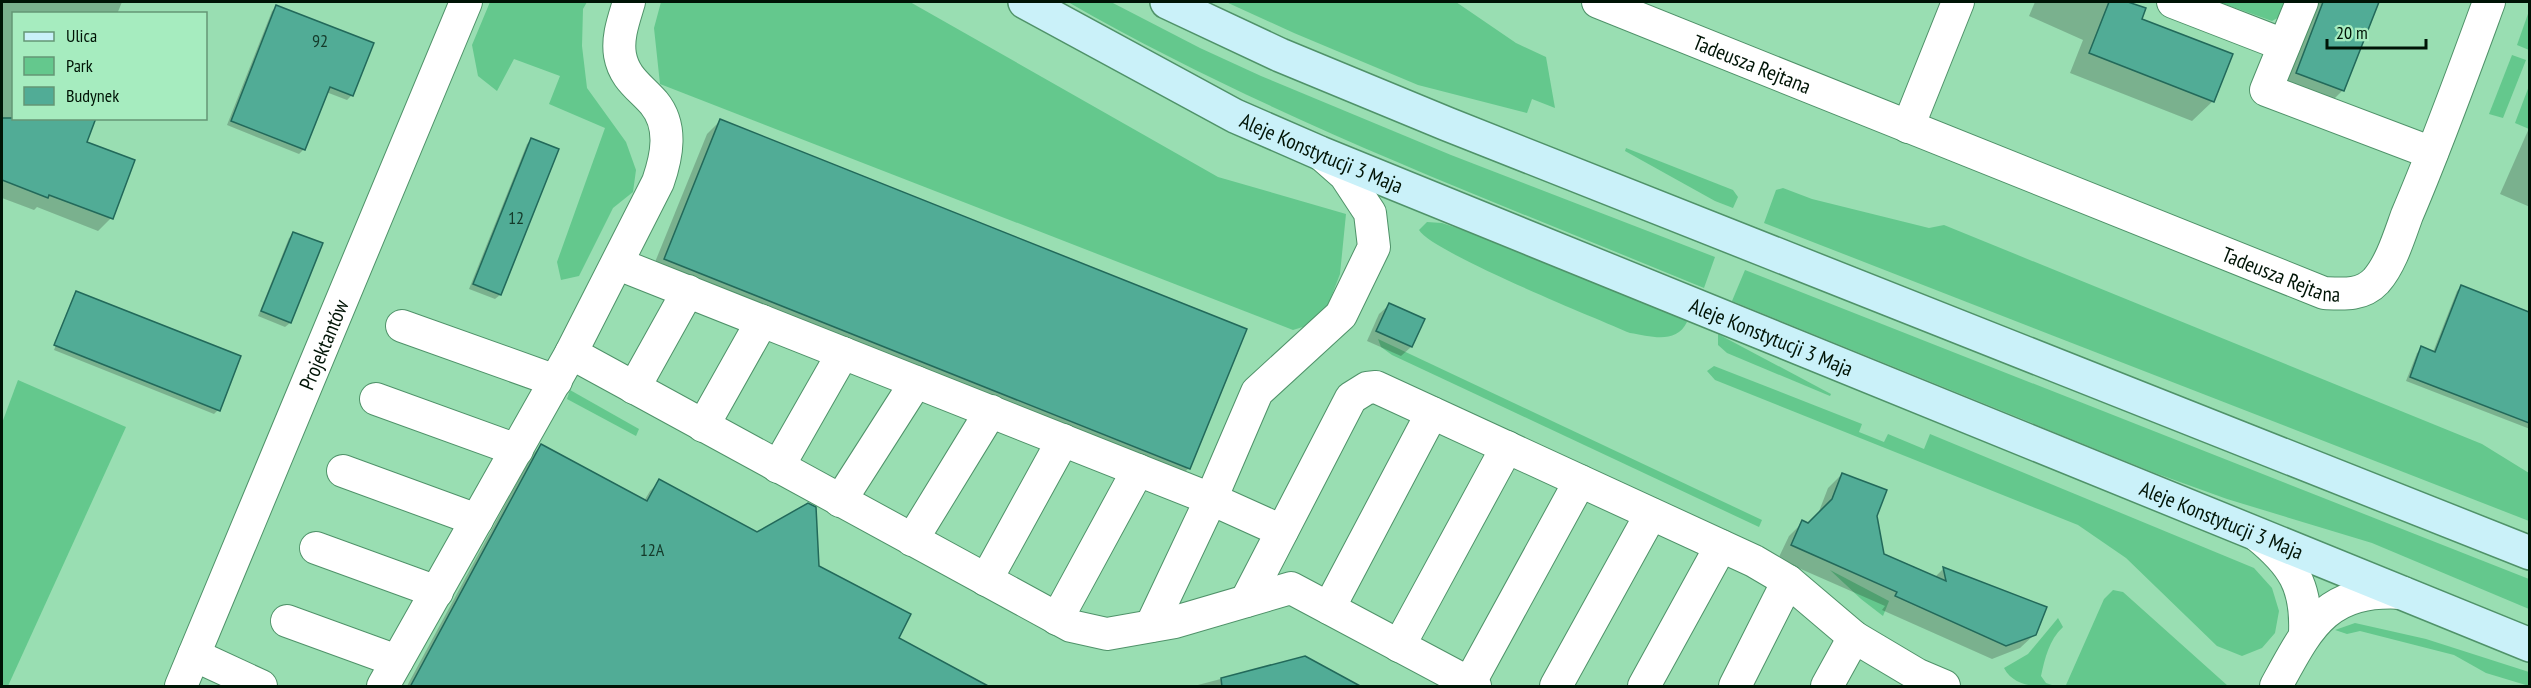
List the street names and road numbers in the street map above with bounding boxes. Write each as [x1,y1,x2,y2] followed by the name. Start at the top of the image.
[1689,28,1815,99] street label: Tadeusza Rejtana
[1236,106,1407,199] street label: Aleje Konstytucji 3 Maja
[2218,240,2341,307] street label: Tadeusza Rejtana
[1686,291,1857,382] street label: Aleje Konstytucji 3 Maja
[292,295,354,394] street label: Projektantów
[2136,474,2307,565] street label: Aleje Konstytucji 3 Maja

